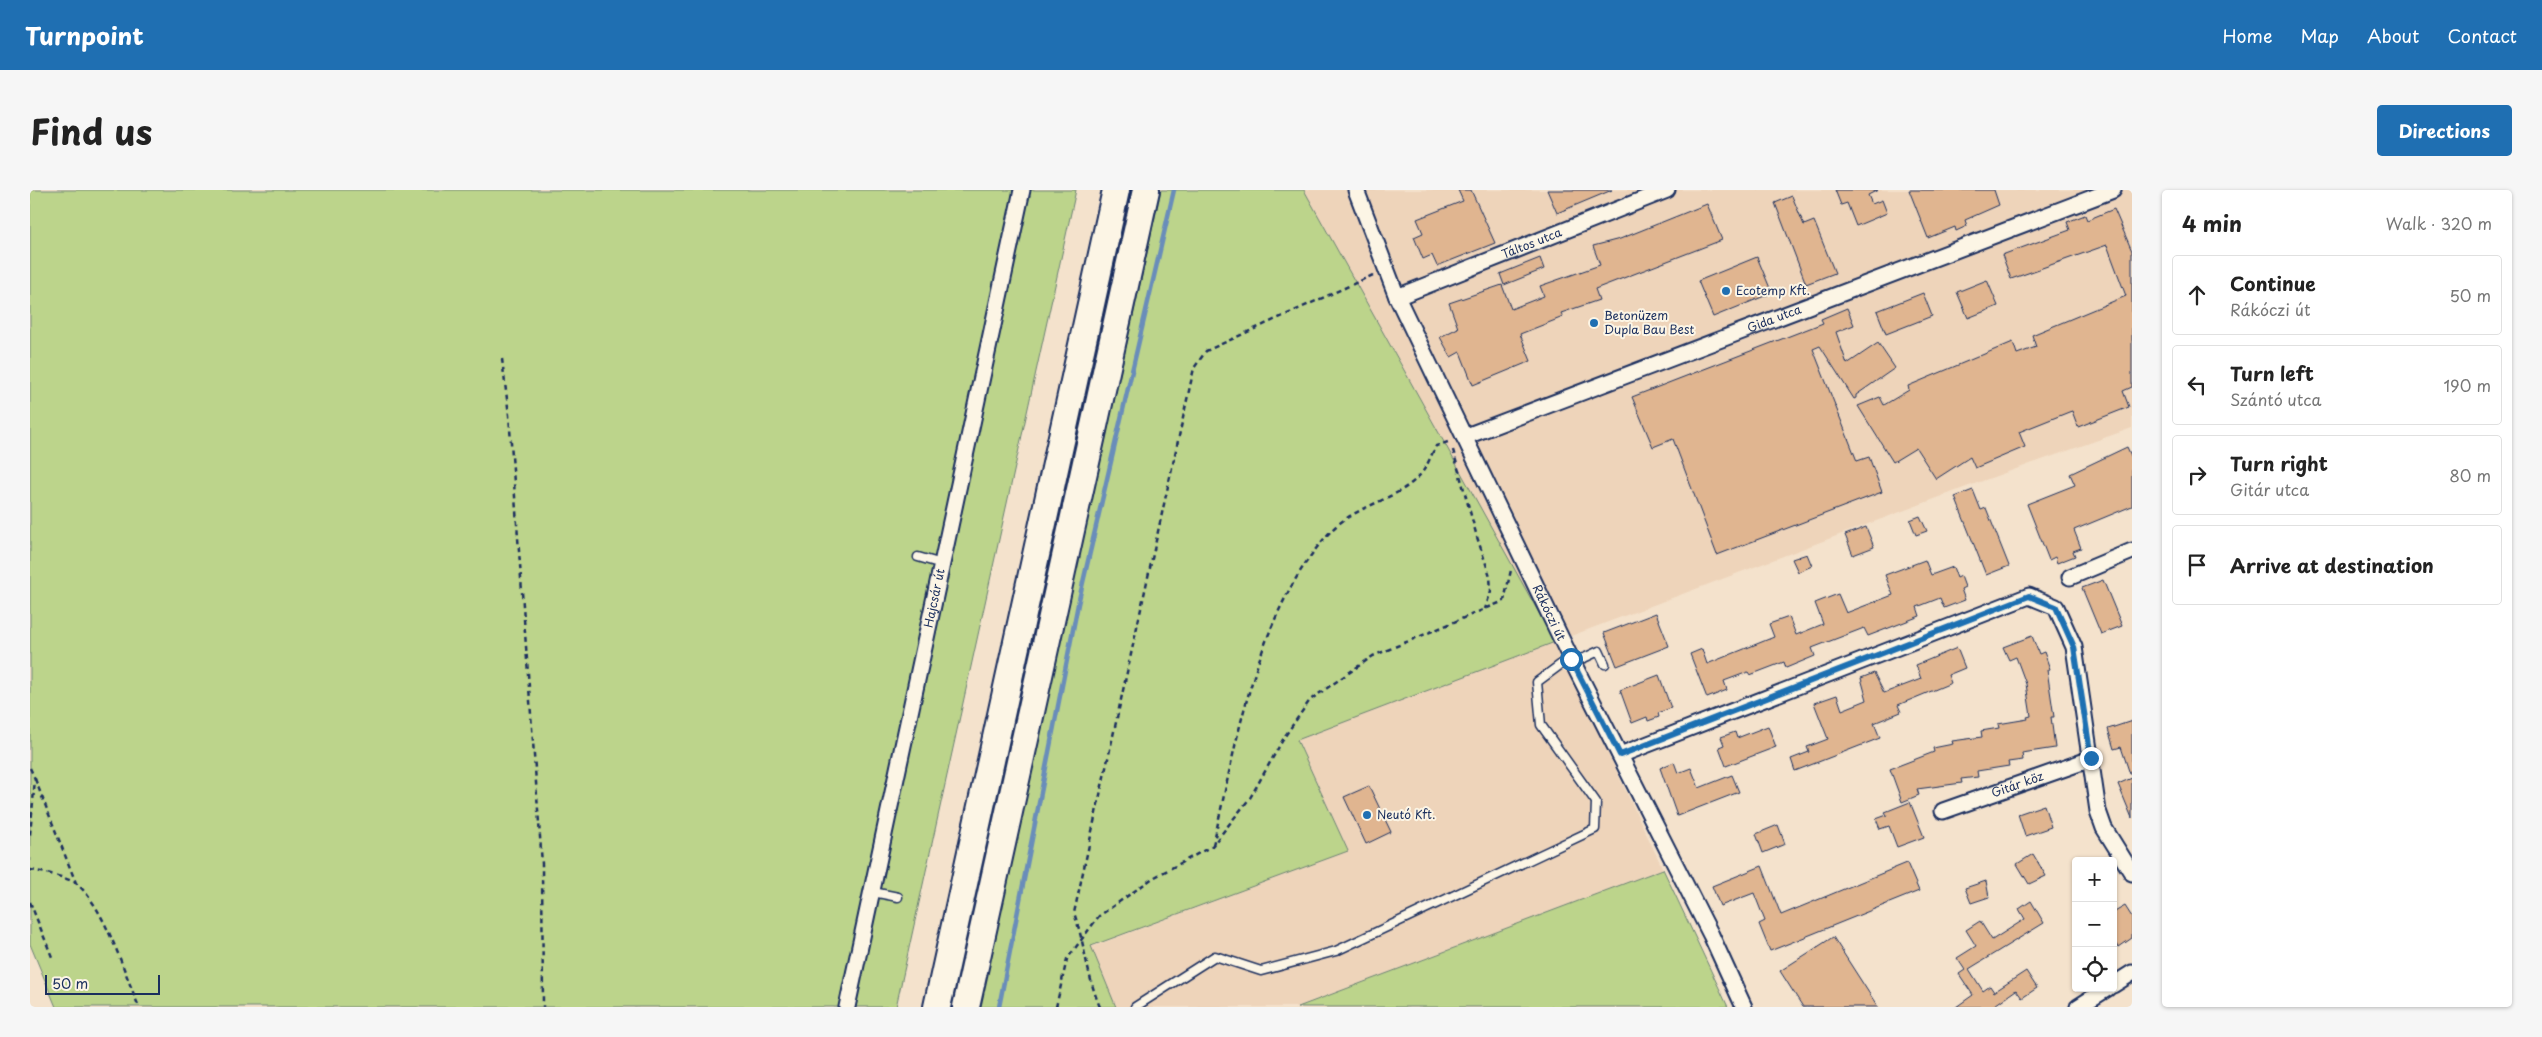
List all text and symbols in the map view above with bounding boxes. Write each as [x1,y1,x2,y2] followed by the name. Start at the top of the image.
[25,17,144,53] text: Turnpoint
[2222,22,2272,49] text: Home
[2300,22,2339,49] text: Map
[2367,22,2419,49] text: About
[2447,22,2517,49] text: Contact
[30,104,152,157] text: Find us
[2377,105,2512,156] button: Directions
[2182,207,2242,239] text: 4 min
[2386,211,2492,235] text: Walk · 320 m
[1499,222,1565,263] street label: Táltos utca
[2230,269,2316,297] text: Continue
[1736,281,1810,299] place label: Ecotemp Kft.
[2183,281,2211,309] icon: ahead
[2450,283,2491,307] text: 50 m
[1720,285,1732,297] marker: Ecotemp Kft.
[2230,297,2310,321] text: Rákóczi út
[1744,299,1804,336] street label: Gida utca
[1604,306,1694,338] place label: Betonüzem Dupla Bau Best
[1588,317,1600,329] marker: Betonüzem Dupla Bau Best
[2230,359,2314,387] text: Turn left
[2183,371,2211,399] icon: left
[2443,373,2491,397] text: 190 m
[2230,387,2321,411] text: Szántó utca
[2230,449,2328,477] text: Turn right
[2183,461,2211,489] icon: right
[2449,463,2491,487] text: 80 m
[2230,477,2309,501] text: Gitár utca
[2183,551,2211,579] icon: arrive
[2230,551,2434,579] text: Arrive at destination
[918,567,949,629] street label: Hajcsár út
[1529,581,1571,644] street label: Rákóczi út
[1560,648,1583,671] route start
[2080,747,2103,770] route end
[1989,766,2046,801] street label: Gitár köz
[1377,805,1435,823] place label: Neutó Kft.
[1361,809,1373,821] marker: Neutó Kft.
[2072,857,2117,992] map controls
[2072,857,2117,902] button: +
[2072,902,2117,947] button: −
[2072,947,2117,992] button: locate
[45,972,160,995] scale bar
[52,973,88,994] text: 50 m

